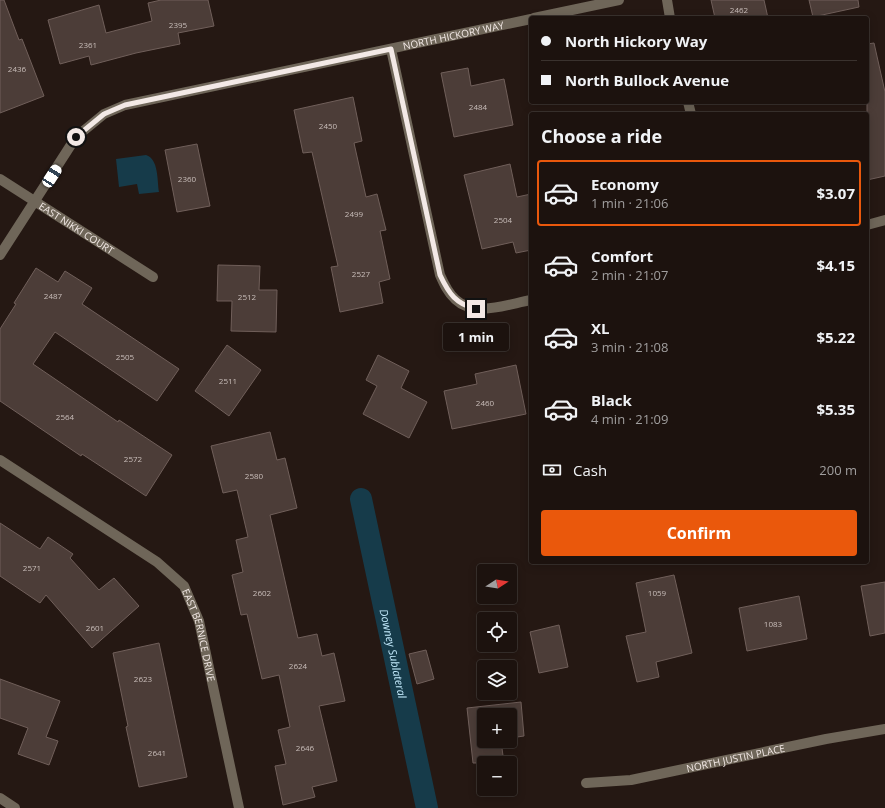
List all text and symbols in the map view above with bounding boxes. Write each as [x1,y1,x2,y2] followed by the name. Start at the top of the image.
[730,4,749,15] house number: 2462
[401,18,505,53] street label: NORTH HICKORY WAY
[169,19,188,30] house number: 2395
[565,31,707,51] text: North Hickory Way
[79,39,97,50] house number: 2361
[8,63,27,74] house number: 2436
[565,70,729,90] text: North Bullock Avenue
[469,101,488,112] house number: 2484
[319,120,338,131] house number: 2450
[541,124,662,148] text: Choose a ride
[67,128,85,146] route start
[40,163,64,189] car
[178,173,197,184] house number: 2360
[591,174,659,194] text: Economy
[543,175,579,211] icon: car
[816,183,855,203] text: $3.07
[591,194,668,212] text: 1 min · 21:06
[36,199,117,258] street label: EAST NIKKI COURT
[345,208,364,219] house number: 2499
[494,214,513,225] house number: 2504
[591,246,653,266] text: Comfort
[543,247,579,283] icon: car
[816,255,855,275] text: $4.15
[591,266,668,284] text: 2 min · 21:07
[352,268,371,279] house number: 2527
[44,290,63,301] house number: 2487
[238,291,257,302] house number: 2512
[467,300,485,318] route end
[591,318,609,338] text: XL
[543,319,579,355] icon: car
[443,323,509,351] callout: 1 min
[816,327,855,347] text: $5.22
[458,328,494,346] text: 1 min
[591,338,668,356] text: 3 min · 21:08
[116,351,135,362] house number: 2505
[219,375,237,386] house number: 2511
[591,390,632,410] text: Black
[543,391,579,427] icon: car
[476,397,495,408] house number: 2460
[816,399,855,419] text: $5.35
[591,410,668,428] text: 4 min · 21:09
[56,411,75,422] house number: 2564
[124,453,143,464] house number: 2572
[541,459,563,481] icon: cash
[573,460,607,480] text: Cash
[819,461,857,479] text: 200 m
[245,470,264,481] house number: 2580
[541,510,857,556] button: Confirm
[23,562,41,573] house number: 2571
[477,564,517,604] north arrow
[477,564,517,796] map controls
[179,586,219,683] street label: EAST BERNICE DRIVE
[253,587,272,598] house number: 2602
[648,587,667,598] house number: 1059
[377,607,411,700] water label: Downey Sublateral
[477,612,517,652] button: locate
[764,618,783,629] house number: 1083
[86,622,104,633] house number: 2601
[289,660,308,671] house number: 2624
[477,660,517,700] button: layers
[134,673,153,684] house number: 2623
[477,708,517,748] button: +
[685,741,786,775] street label: NORTH JUSTIN PLACE
[296,742,315,753] house number: 2646
[148,747,166,758] house number: 2641
[477,756,517,796] button: −

